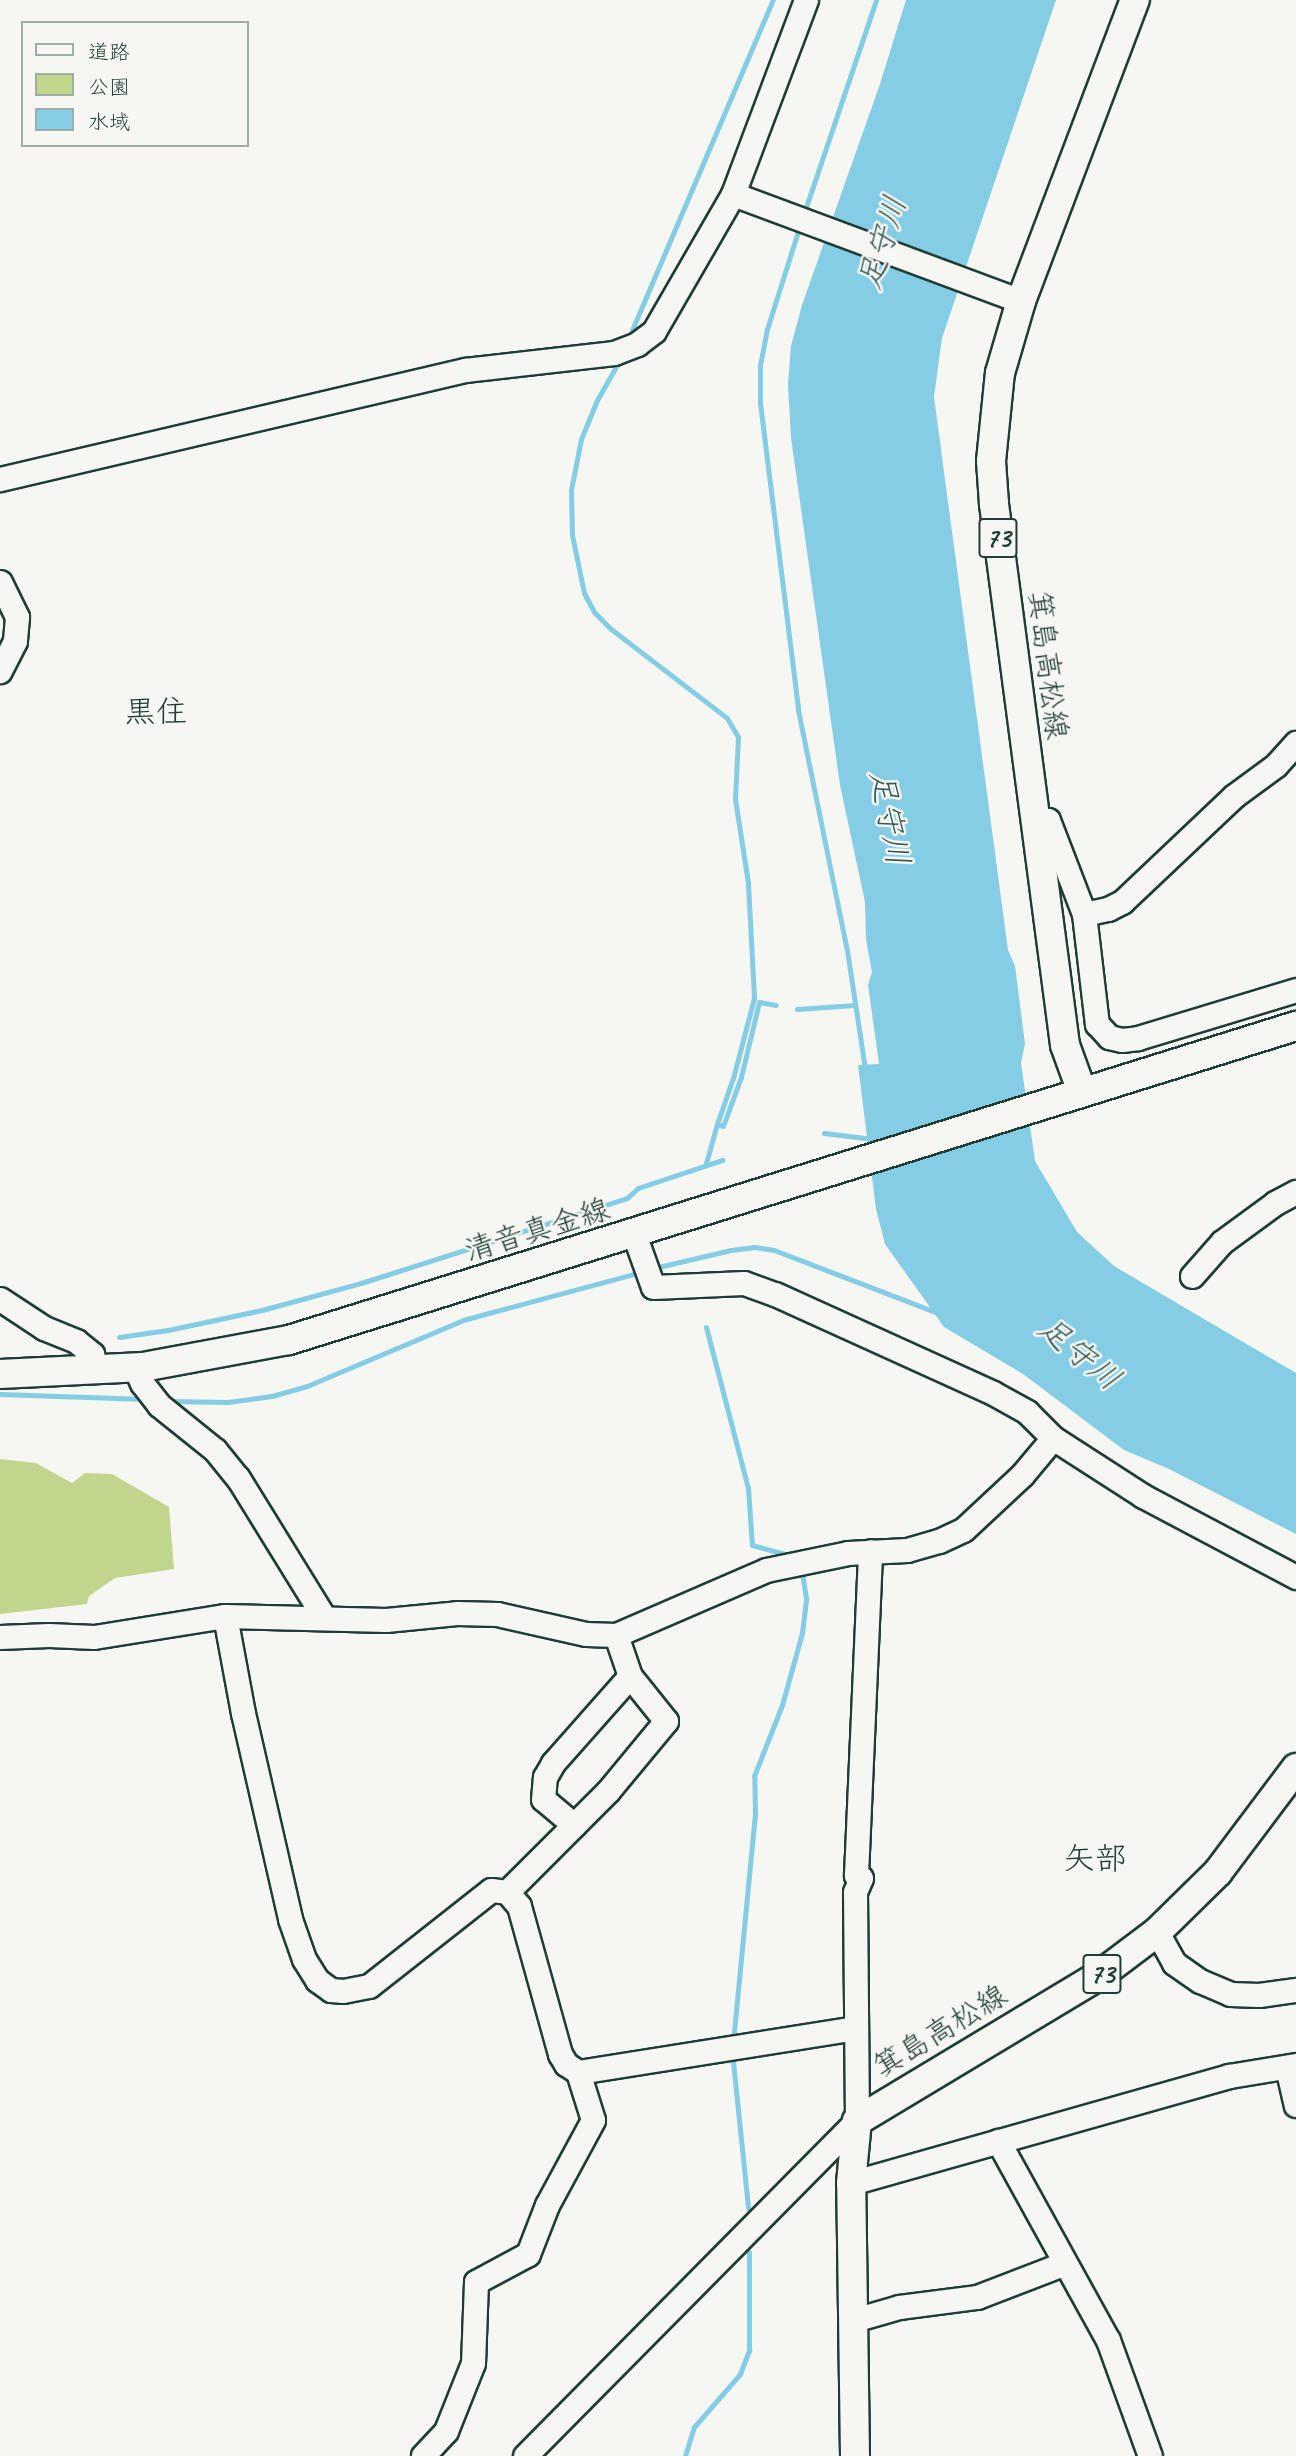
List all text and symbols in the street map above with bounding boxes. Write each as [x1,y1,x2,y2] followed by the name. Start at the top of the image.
[21,21,248,147] legend
[88,39,130,65] text: 道路
[88,74,130,100] text: 公園
[88,109,130,135] text: 水域
[851,191,915,295] water label: 足守川
[977,514,1019,562] road number: 73
[1021,588,1075,742] street label: 箕島高松線
[124,693,188,731] district label: 黒住
[861,767,917,869] water label: 足守川
[460,1191,614,1269] street label: 清音真金線
[1030,1309,1128,1399] water label: 足守川
[1063,1840,1127,1878] district label: 矢部
[1081,1950,1123,1998] road number: 73
[866,1977,1014,2085] street label: 箕島高松線

